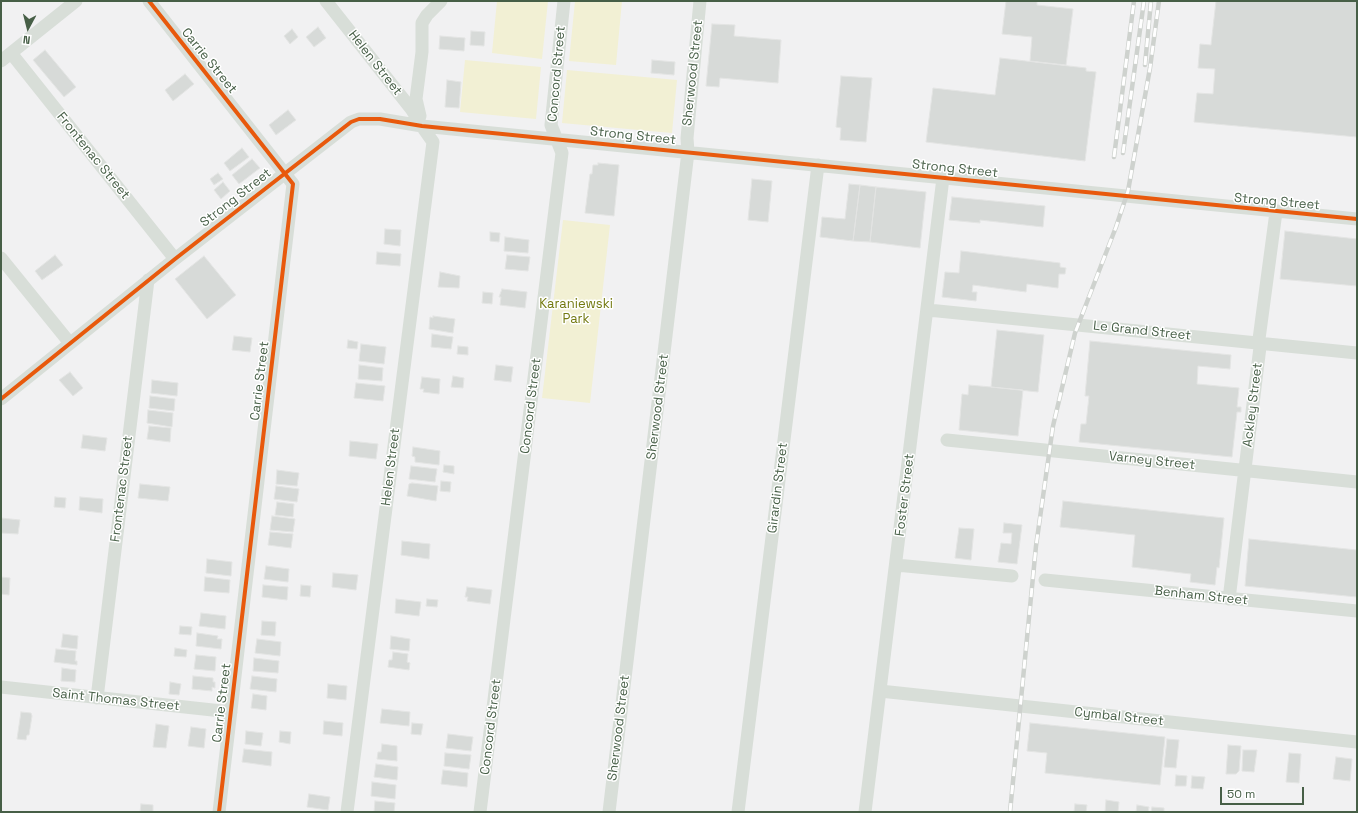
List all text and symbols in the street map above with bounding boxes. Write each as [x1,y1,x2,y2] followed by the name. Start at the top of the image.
[8,8,48,48] north arrow
[680,19,706,127] street label: Sherwood Street
[178,25,240,97] street label: Carrie Street
[545,25,569,123] street label: Concord Street
[345,27,405,99] street label: Helen Street
[22,33,31,47] text: N
[53,109,133,203] street label: Frontenac Street
[589,124,677,148] street label: Strong Street
[911,157,999,181] street label: Strong Street
[197,165,275,231] street label: Strong Street
[1233,190,1321,214] street label: Strong Street
[539,296,613,327] park label: Karaniewski Park
[1092,318,1192,344] street label: Le Grand Street
[247,341,273,421] street label: Carrie Street
[644,353,672,461] street label: Sherwood Street
[517,357,545,455] street label: Concord Street
[1240,362,1266,448] street label: Ackley Street
[378,427,404,507] street label: Helen Street
[108,435,136,543] street label: Frontenac Street
[765,442,791,534] street label: Girardin Street
[1108,449,1196,473] street label: Varney Street
[892,453,918,537] street label: Foster Street
[1153,583,1249,609] street label: Benham Street
[209,663,235,743] street label: Carrie Street
[605,674,633,782] street label: Sherwood Street
[477,678,505,776] street label: Concord Street
[52,686,180,714] street label: Saint Thomas Street
[1074,705,1164,729] street label: Cymbal Street
[1222,779,1306,805] scale bar
[1227,786,1255,802] text: 50 m

